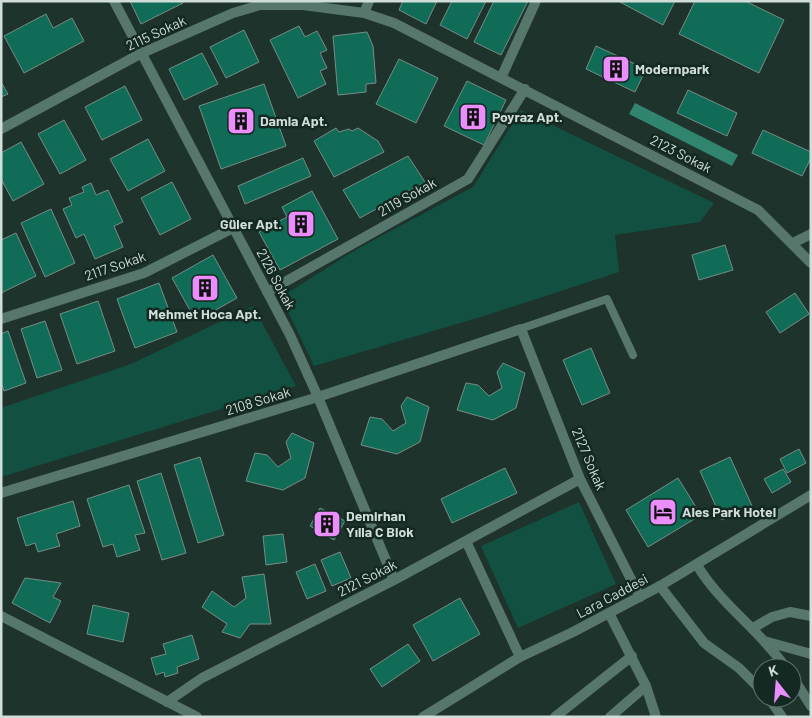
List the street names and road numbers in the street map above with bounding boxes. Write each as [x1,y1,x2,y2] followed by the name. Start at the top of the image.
[123,11,188,54] street label: 2115 Sokak
[648,131,715,176] street label: 2123 Sokak
[375,174,439,220] street label: 2119 Sokak
[253,245,300,312] street label: 2126 Sokak
[82,247,148,284] street label: 2117 Sokak
[223,383,292,418] street label: 2108 Sokak
[569,425,610,493] street label: 2127 Sokak
[334,555,399,600] street label: 2121 Sokak
[573,570,650,622] street label: Lara Caddesi

